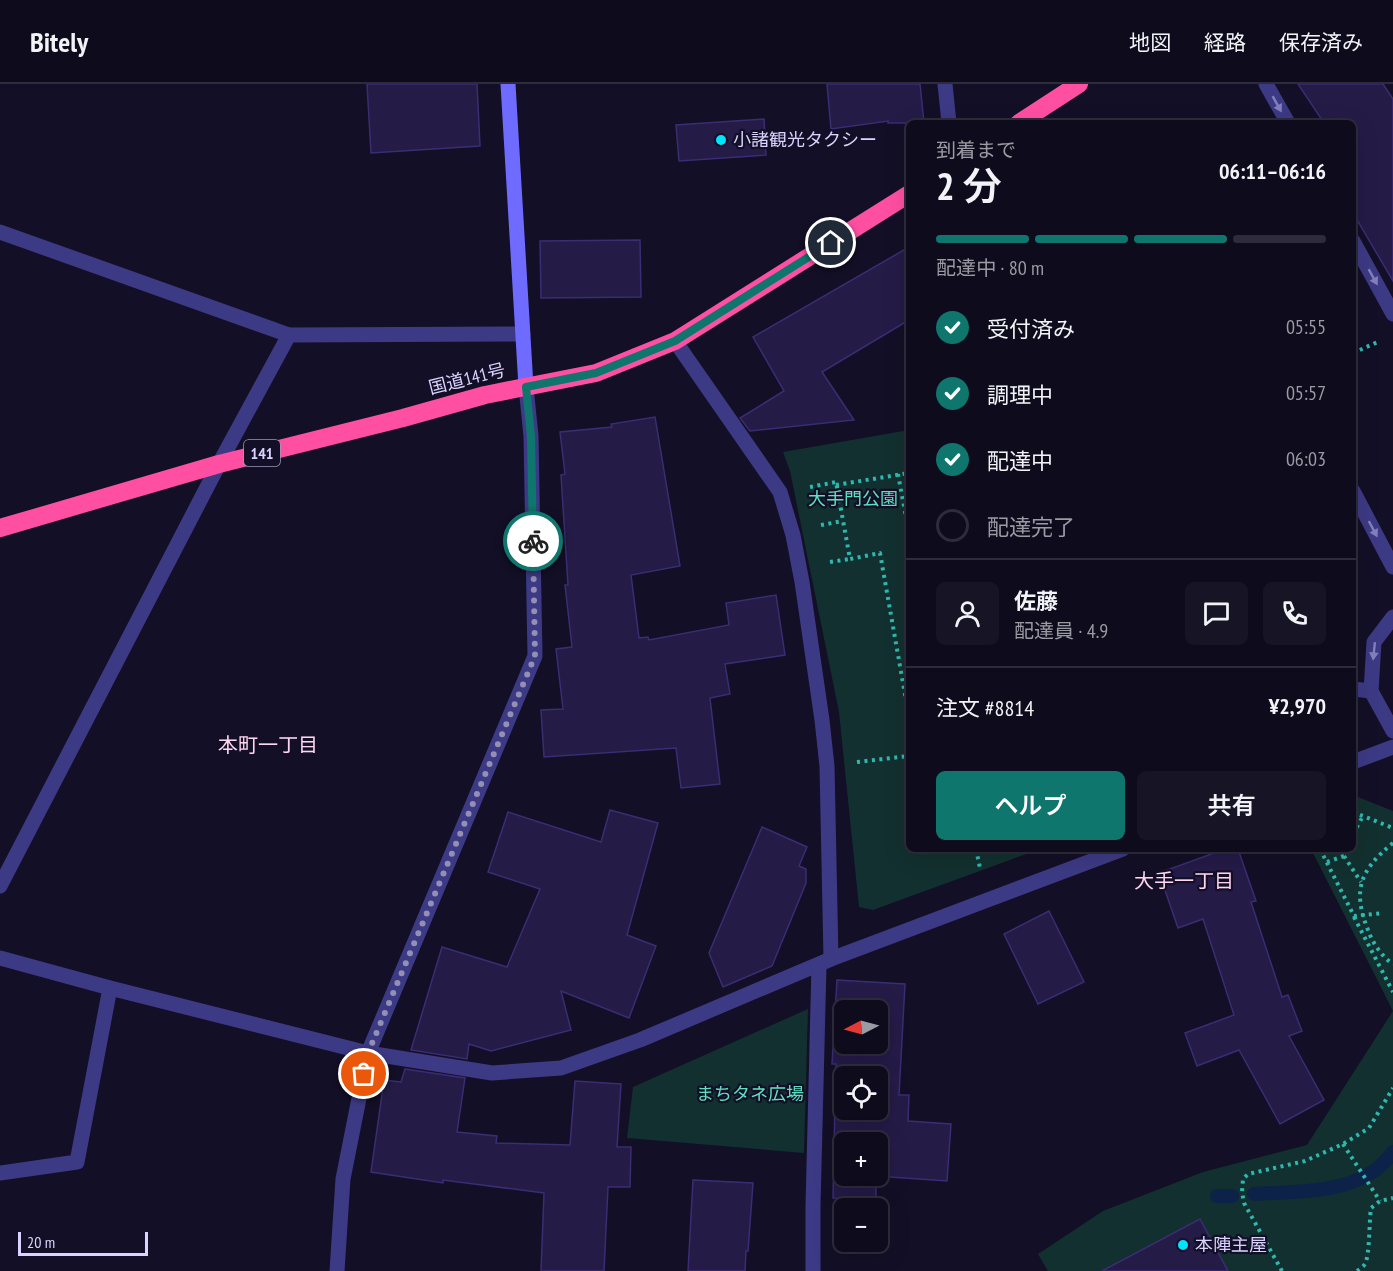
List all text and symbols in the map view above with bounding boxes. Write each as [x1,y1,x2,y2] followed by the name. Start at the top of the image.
[30,23,88,60] text: Bitely
[1129,29,1171,56] text: 地図
[1204,29,1246,56] text: 経路
[1279,29,1363,56] text: 保存済み
[1272,95,1282,112] one-way arrow
[733,128,877,151] place label: 小諸観光タクシー
[714,133,728,147] marker: 小諸観光タクシー
[936,137,1016,163] text: 到着まで
[1219,157,1326,185] text: 06:11–06:16
[936,160,1002,211] text: 2 分
[805,217,856,268] pin
[814,226,847,259] icon: home
[936,255,1044,281] text: 配達中 · 80 m
[1368,269,1378,286] one-way arrow
[936,311,969,344] icon: check
[1286,314,1326,340] text: 05:55
[987,315,1075,343] text: 受付済み
[426,358,508,399] street label: 国道141号
[936,377,969,410] icon: check
[1286,380,1326,406] text: 05:57
[987,381,1053,409] text: 調理中
[244,440,280,466] road number: 141
[936,443,969,476] icon: check
[1286,446,1326,472] text: 06:03
[987,447,1053,475] text: 配達中
[808,487,898,510] park label: 大手門公園
[503,511,563,571] courier
[987,513,1075,541] text: 配達完了
[1368,520,1378,537] one-way arrow
[517,525,550,558] icon: bike
[936,582,999,645] button: person
[1185,582,1248,645] button: chat
[1263,582,1326,645] button: phone
[1014,587,1058,615] text: 佐藤
[1014,618,1108,644] text: 配達員 · 4.9
[1369,642,1379,661] one-way arrow
[1269,692,1326,720] text: ¥2,970
[936,694,1034,722] text: 注文 #8814
[218,732,318,758] district label: 本町一丁目
[936,771,1125,840] button: ヘルプ
[1137,771,1326,840] button: 共有
[1134,868,1234,894] district label: 大手一丁目
[834,1000,888,1054] north arrow
[834,1000,888,1252] map controls
[338,1048,389,1099] pin
[347,1057,380,1090] icon: bag
[834,1066,888,1120] button: locate
[696,1082,804,1105] park label: まちタネ広場
[834,1132,888,1186] button: +
[834,1198,888,1252] button: −
[18,1229,148,1256] scale bar
[27,1232,55,1252] text: 20 m
[1195,1233,1267,1256] place label: 本陣主屋
[1176,1238,1190,1252] marker: 本陣主屋

